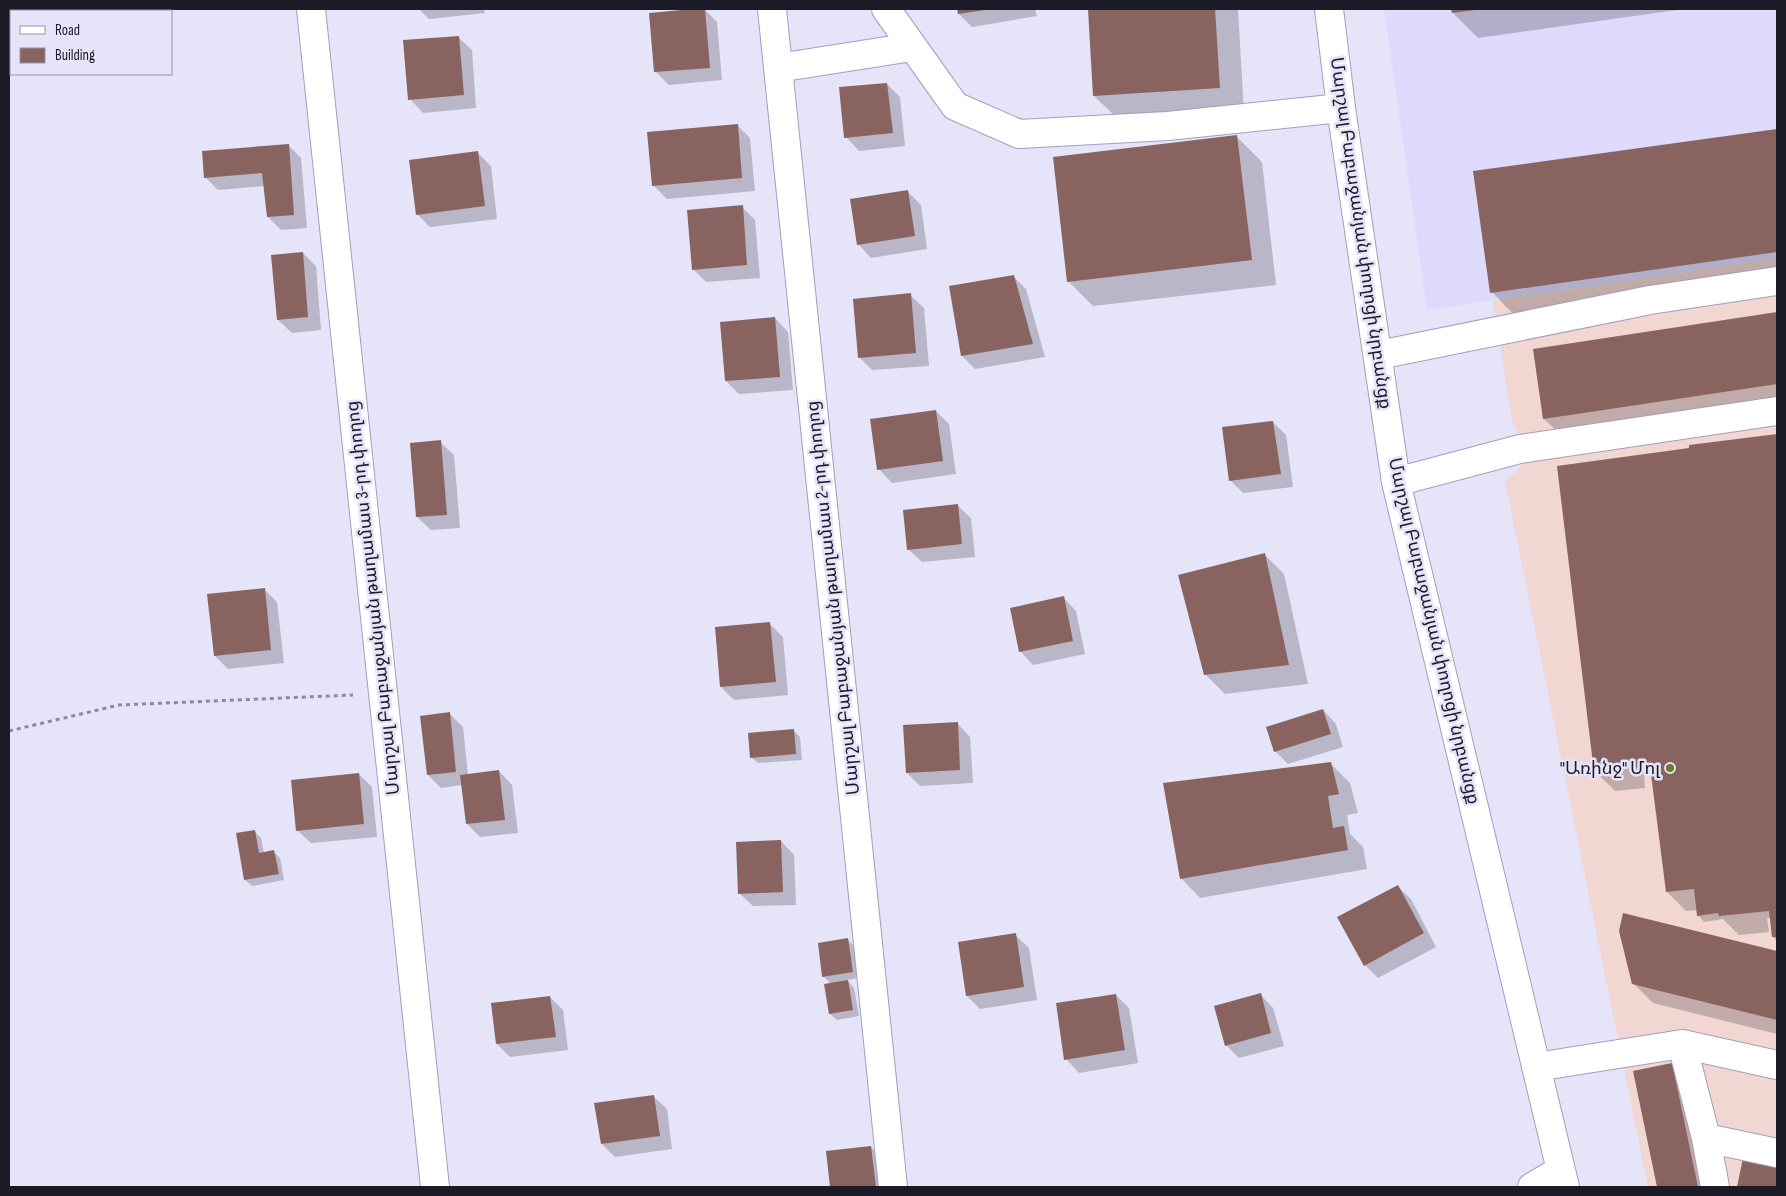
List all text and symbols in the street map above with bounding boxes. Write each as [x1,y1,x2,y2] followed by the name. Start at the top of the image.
[10,10,172,75] legend
[55,21,80,40] text: Road
[55,46,95,65] text: Building
[1326,56,1396,410] street label: Մարշալ Բաբաջանյան փողոցի նրբանցք
[342,400,404,796] street label: Մարշալ Բաբաջանյան թաղամաս 3-րդ փողոց
[802,400,864,796] street label: Մարշալ Բաբաջանյան թաղամաս 2-րդ փողոց
[1384,456,1484,806] street label: Մարշալ Բաբաջանյան փողոցի նրբանցք
[1560,758,1661,779] place label: "Առինջ" Մոլ
[1664,762,1676,774] marker: "Առինջ" Մոլ

